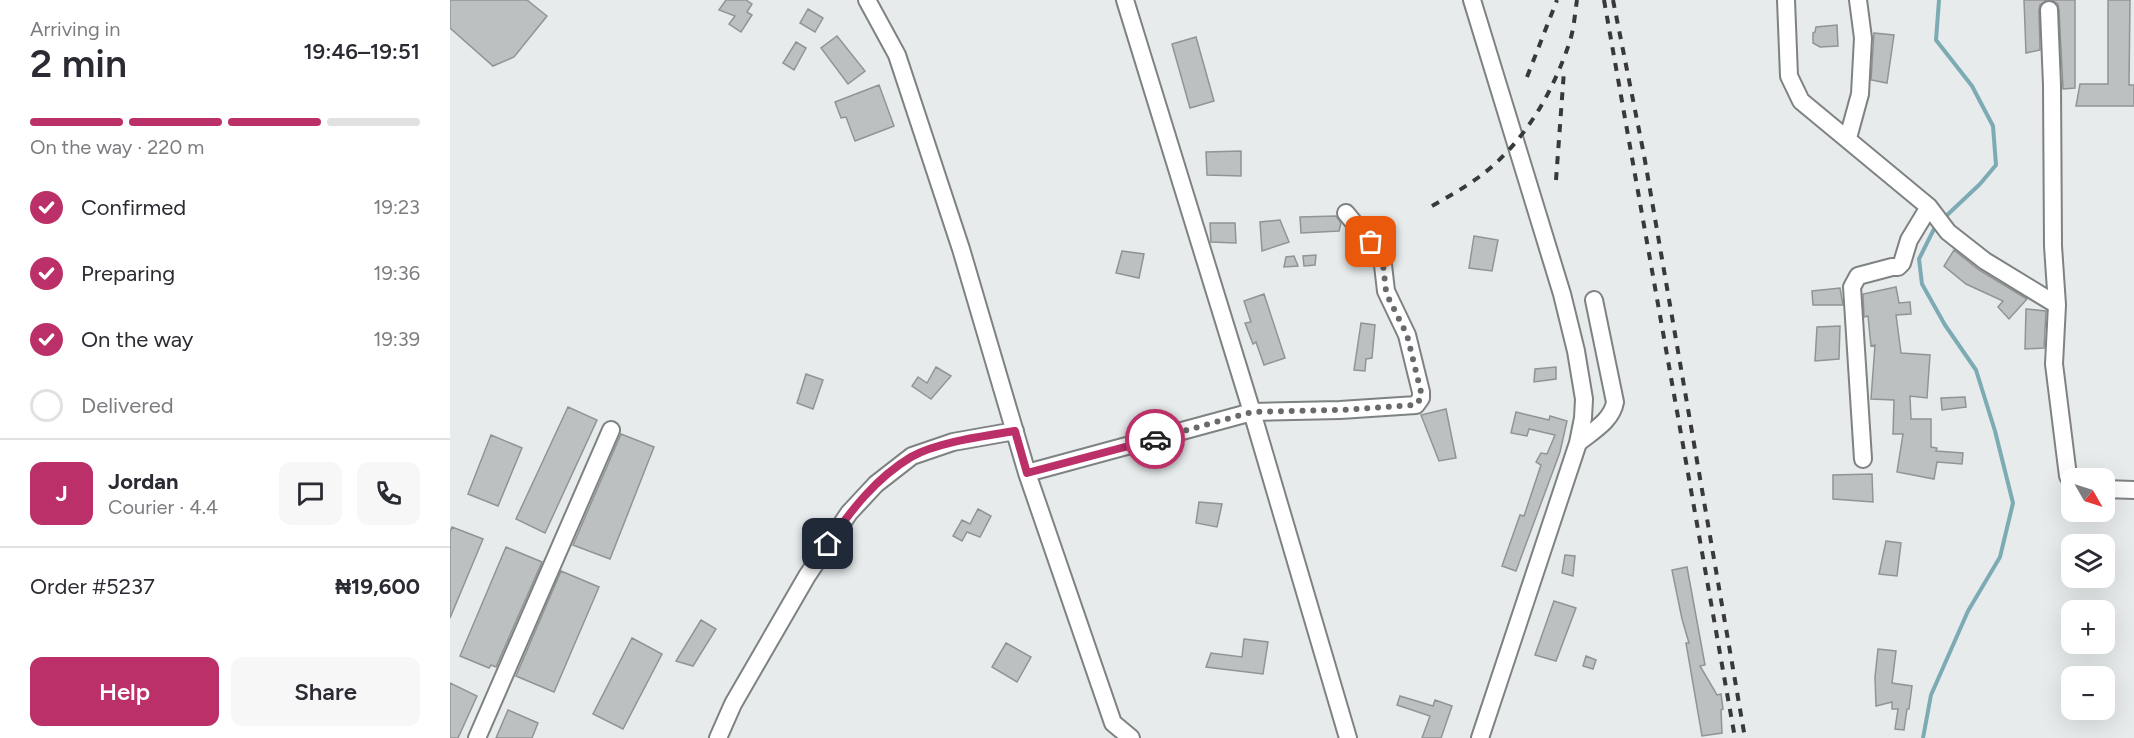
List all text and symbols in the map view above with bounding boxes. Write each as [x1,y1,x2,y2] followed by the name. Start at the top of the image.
[30,17,120,41] text: Arriving in
[303,38,420,65] text: 19:46–19:51
[30,40,127,87] text: 2 min
[30,135,204,159] text: On the way · 220 m
[30,191,63,224] icon: check
[81,194,186,221] text: Confirmed
[373,195,420,219] text: 19:23
[1345,216,1396,267] pin
[1354,225,1387,258] icon: bag
[30,257,63,290] icon: check
[81,260,175,287] text: Preparing
[373,261,420,285] text: 19:36
[30,323,63,356] icon: check
[81,326,193,353] text: On the way
[373,327,420,351] text: 19:39
[81,392,174,419] text: Delivered
[1125,409,1185,469] courier
[1139,423,1172,456] icon: car
[279,462,342,525] button: chat
[357,462,420,525] button: phone
[108,468,179,495] text: Jordan
[2061,468,2115,522] north arrow
[2061,468,2115,720] map controls
[55,480,68,507] text: J
[108,495,218,519] text: Courier · 4.4
[802,518,853,569] pin
[811,527,844,560] icon: home
[2061,534,2115,588] button: layers
[30,573,155,600] text: Order #5237
[335,573,420,600] text: ₦19,600
[2061,600,2115,654] button: +
[30,657,219,726] button: Help
[231,657,420,726] button: Share
[2061,666,2115,720] button: −

